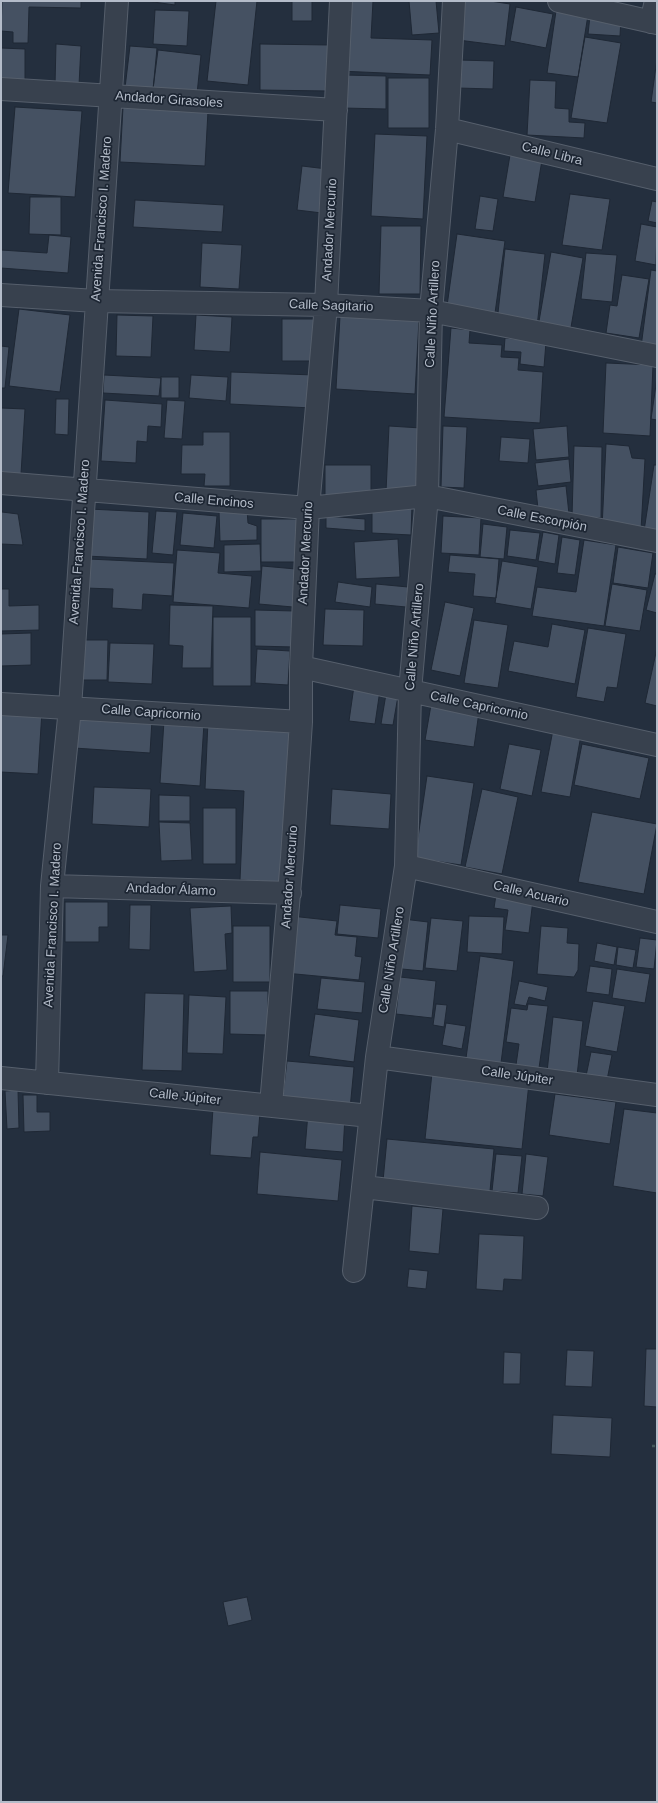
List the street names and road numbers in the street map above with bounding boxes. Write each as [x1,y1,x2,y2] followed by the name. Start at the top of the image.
[115,88,223,112] street label: Andador Girasoles
[88,136,116,302] street label: Avenida Francisco I. Madero
[520,139,584,169] street label: Calle Libra
[320,178,340,282] street label: Andador Mercurio
[422,260,444,368] street label: Calle Niño Artillero
[288,297,374,315] street label: Calle Sagitario
[66,459,94,625] street label: Avenida Francisco I. Madero
[174,490,254,512] street label: Calle Encinos
[296,501,316,605] street label: Andador Mercurio
[496,503,588,535] street label: Calle Escorpión
[403,583,427,691] street label: Calle Niño Artillero
[429,688,529,724] street label: Calle Capricornio
[101,702,201,724] street label: Calle Capricornio
[279,825,301,929] street label: Andador Mercurio
[41,842,65,1008] street label: Avenida Francisco I. Madero
[492,878,570,910] street label: Calle Acuario
[126,881,216,899] street label: Andador Álamo
[376,906,408,1014] street label: Calle Niño Artillero
[480,1063,554,1089] street label: Calle Júpiter
[148,1085,222,1109] street label: Calle Júpiter

